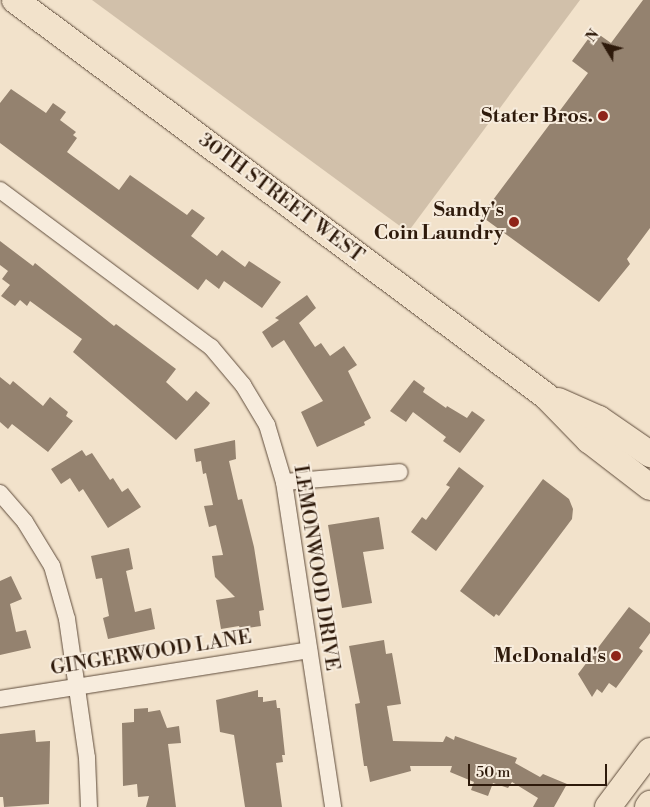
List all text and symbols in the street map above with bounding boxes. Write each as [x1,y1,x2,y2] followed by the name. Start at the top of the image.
[580,20,630,70] north arrow
[582,26,604,46] text: N
[481,104,593,128] place label: Stater Bros.
[597,110,609,122] marker: Stater Bros.
[194,128,368,268] street label: 30TH STREET WEST
[374,198,504,245] place label: Sandy's Coin Laundry
[508,216,520,228] marker: Sandy's Coin Laundry
[288,463,344,673] street label: LEMONWOOD DRIVE
[49,625,253,681] street label: GINGERWOOD LANE
[494,644,606,668] place label: McDonald's
[610,650,622,662] marker: McDonald's
[470,754,609,786] scale bar
[476,763,510,782] text: 50 m

